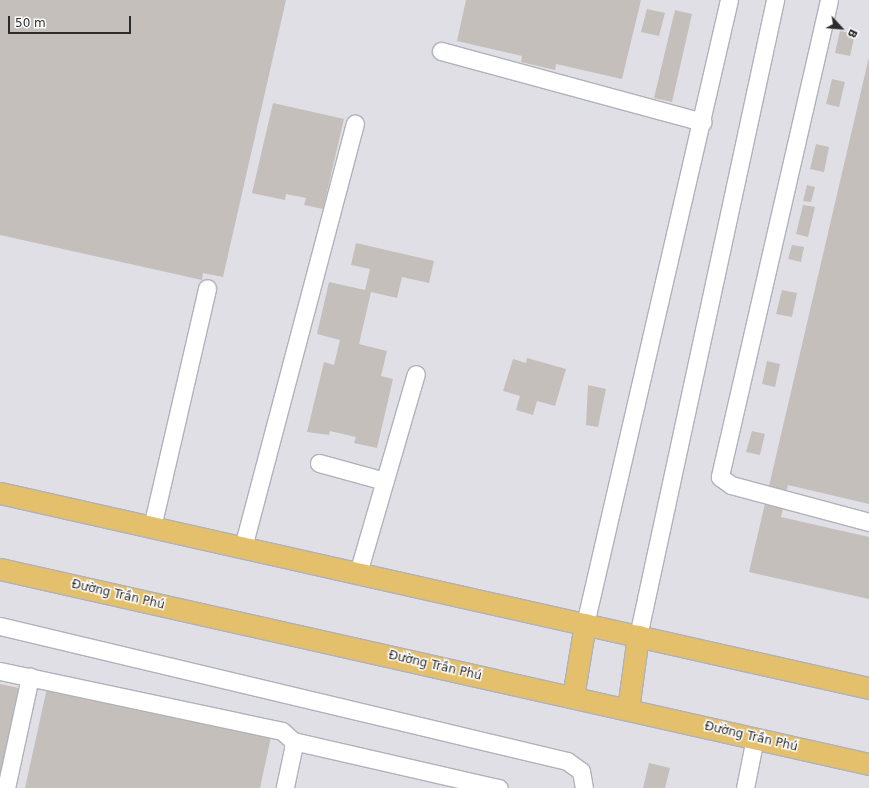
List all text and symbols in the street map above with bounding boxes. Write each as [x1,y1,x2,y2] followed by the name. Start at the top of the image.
[10,8,133,34] scale bar
[821,8,861,48] north arrow
[15,16,46,30] text: 50 m
[845,27,860,40] text: B
[70,577,166,613] street label: Đường Trần Phú
[387,648,483,684] street label: Đường Trần Phú
[703,719,799,755] street label: Đường Trần Phú

